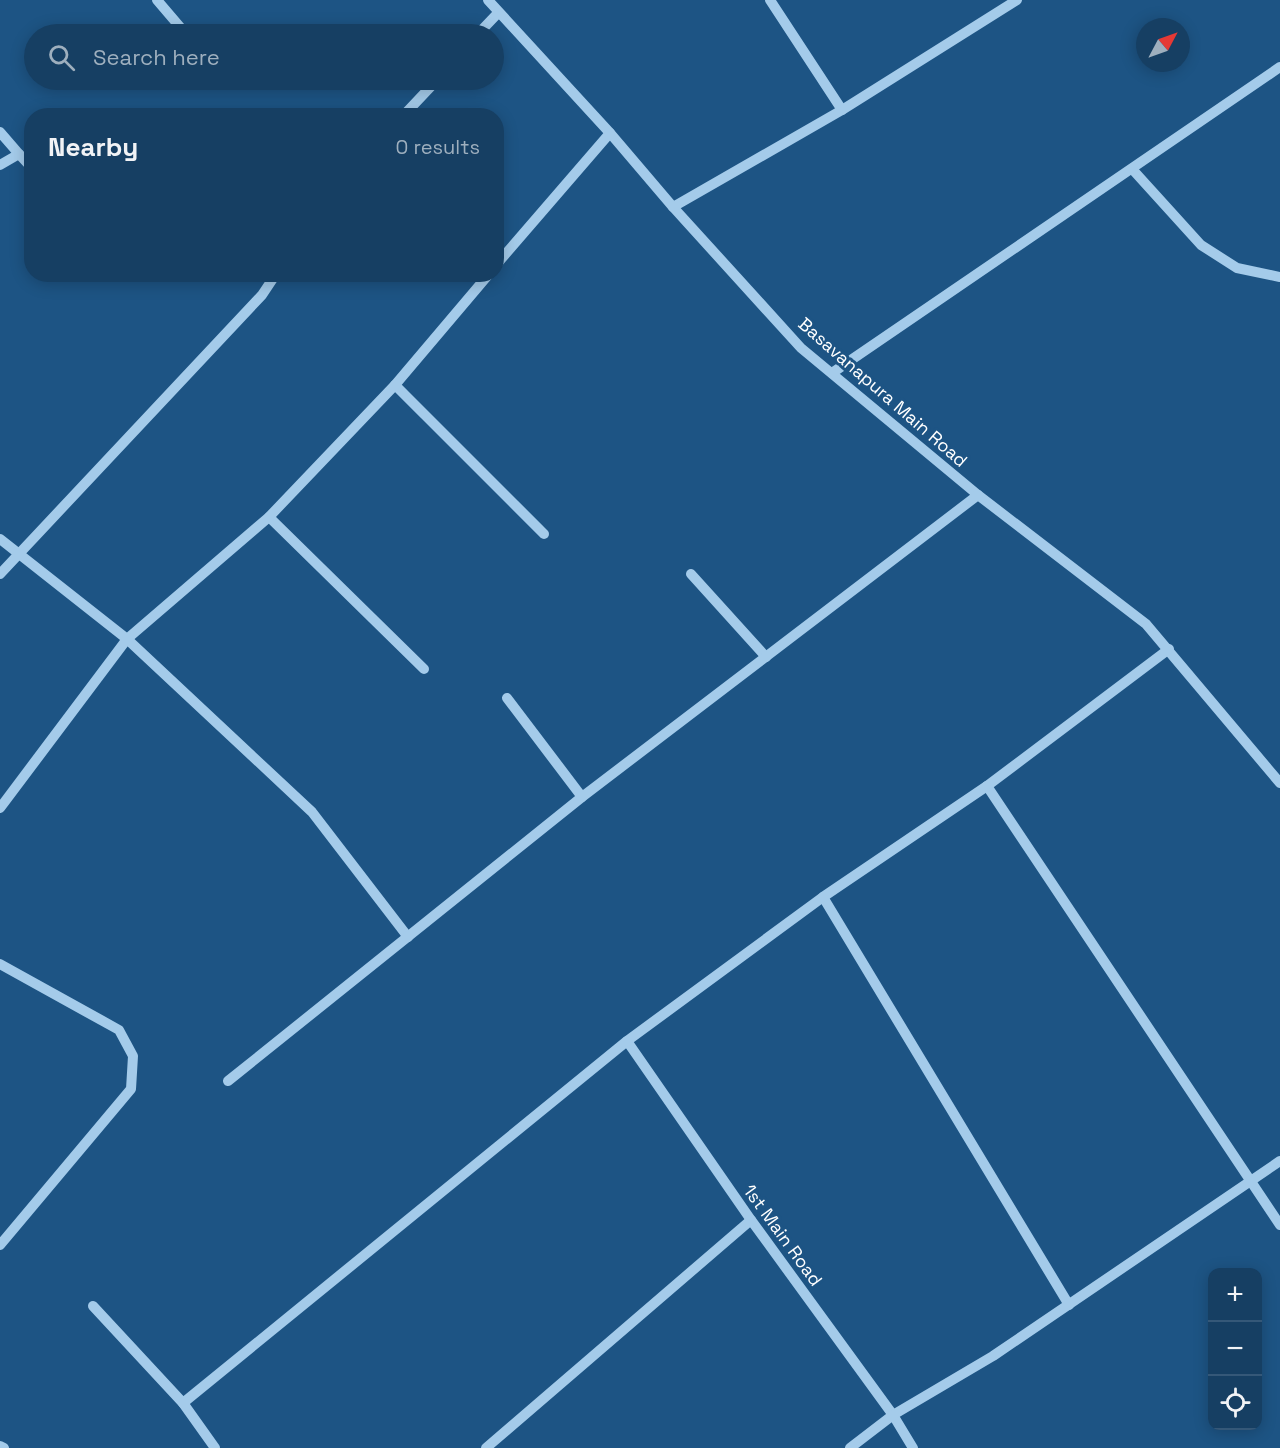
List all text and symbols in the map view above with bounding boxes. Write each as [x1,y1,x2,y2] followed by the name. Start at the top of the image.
[1136,18,1190,72] north arrow
[24,24,504,90] search box
[45,41,78,74] icon: search
[93,43,220,71] text: Search here
[48,130,138,164] text: Nearby
[396,134,480,160] text: 0 results
[794,312,972,472] street label: Basavanapura Main Road
[738,1180,828,1290] street label: 1st Main Road
[1208,1268,1262,1430] map controls
[1208,1268,1262,1322] button: +
[1208,1322,1262,1376] button: −
[1208,1376,1262,1430] button: locate

